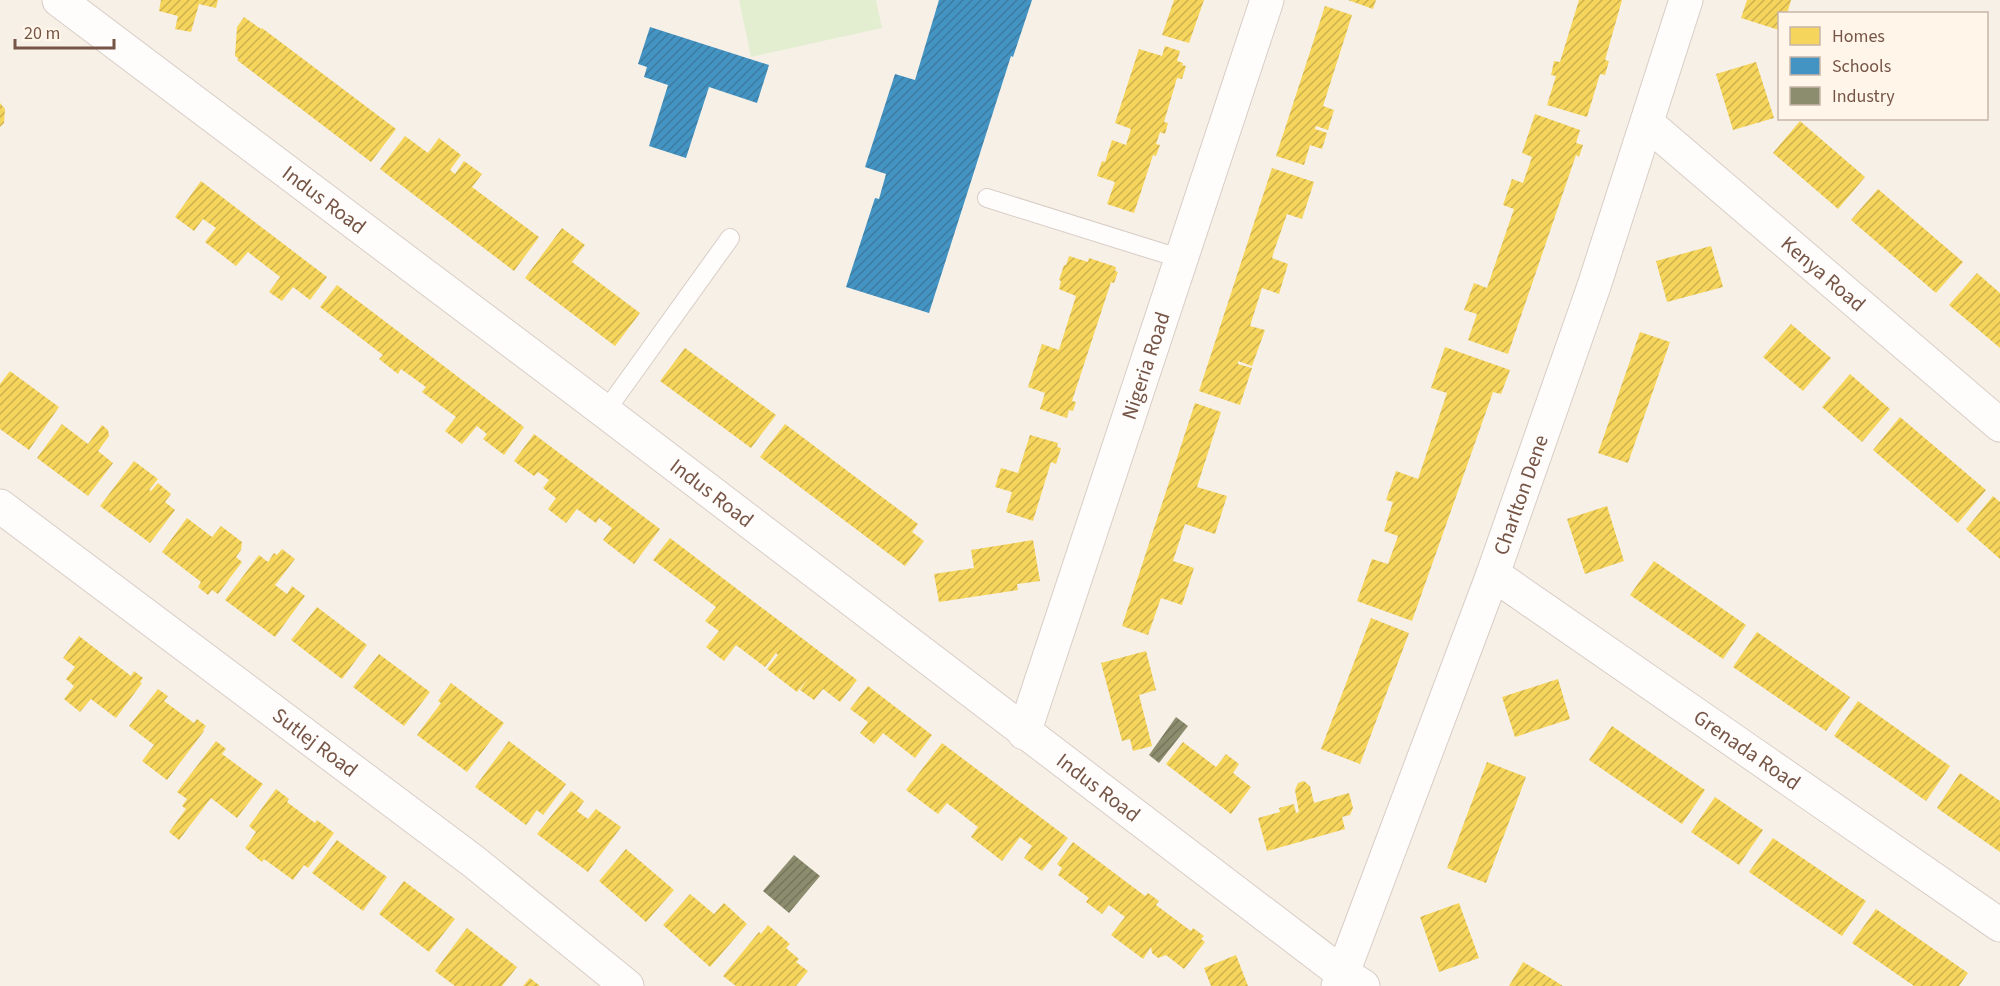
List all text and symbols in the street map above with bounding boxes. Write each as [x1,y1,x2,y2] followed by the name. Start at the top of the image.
[15,12,114,50] scale bar
[1778,12,1988,120] legend
[24,21,60,46] text: 20 m
[1832,24,1885,49] text: Homes
[1832,54,1891,79] text: Schools
[1832,84,1895,109] text: Industry
[276,158,372,241] street label: Indus Road
[1774,229,1872,319] street label: Kenya Road
[1114,308,1178,423] street label: Nigeria Road
[1486,431,1556,559] street label: Charlton Dene
[664,451,760,535] street label: Indus Road
[266,700,364,785] street label: Sutlej Road
[1687,702,1807,798] street label: Grenada Road
[1050,746,1146,829] street label: Indus Road

